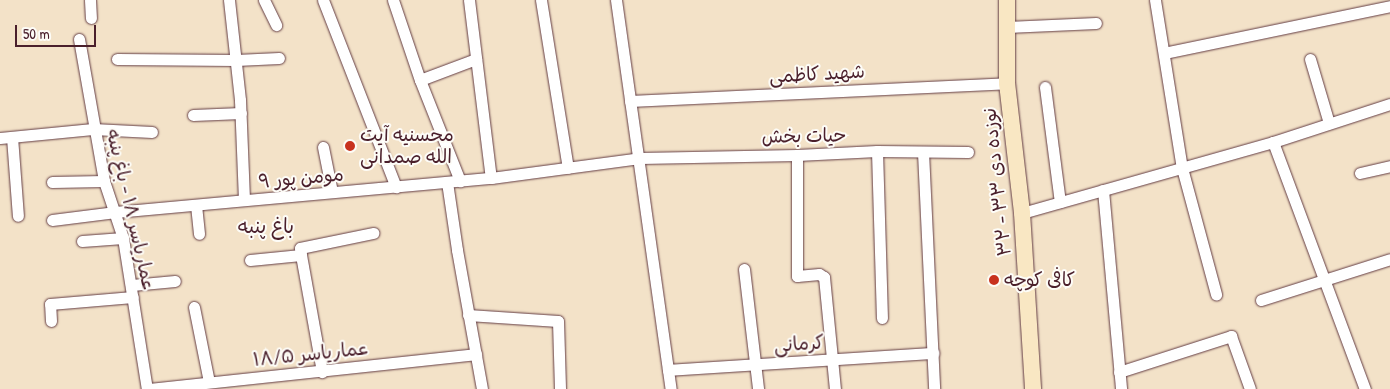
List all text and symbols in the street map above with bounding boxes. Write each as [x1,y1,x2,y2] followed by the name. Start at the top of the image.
[18,15,99,47] scale bar
[23,23,50,44] text: 50 m
[769,60,865,88] street label: شهید کاظمی
[978,107,1016,257] street label: ۳۲ - نوزده دی ۳۳
[360,124,454,168] place label: محسنیه آیت الله صمدانی
[761,124,847,148] street label: حیات بخش
[101,127,161,293] street label: عماریاسر ۱۸ - باغ پنبه
[344,140,356,152] marker: محسنیه آیت الله صمدانی
[257,163,345,193] street label: مومن پور ۹
[238,213,294,237] district label: باغ پنبه
[1004,269,1075,291] place label: کافی کوچه
[988,274,1000,286] marker: کافی کوچه
[773,331,825,357] street label: کرمانی
[252,337,370,371] street label: عماریاسر ۱۸/۵

